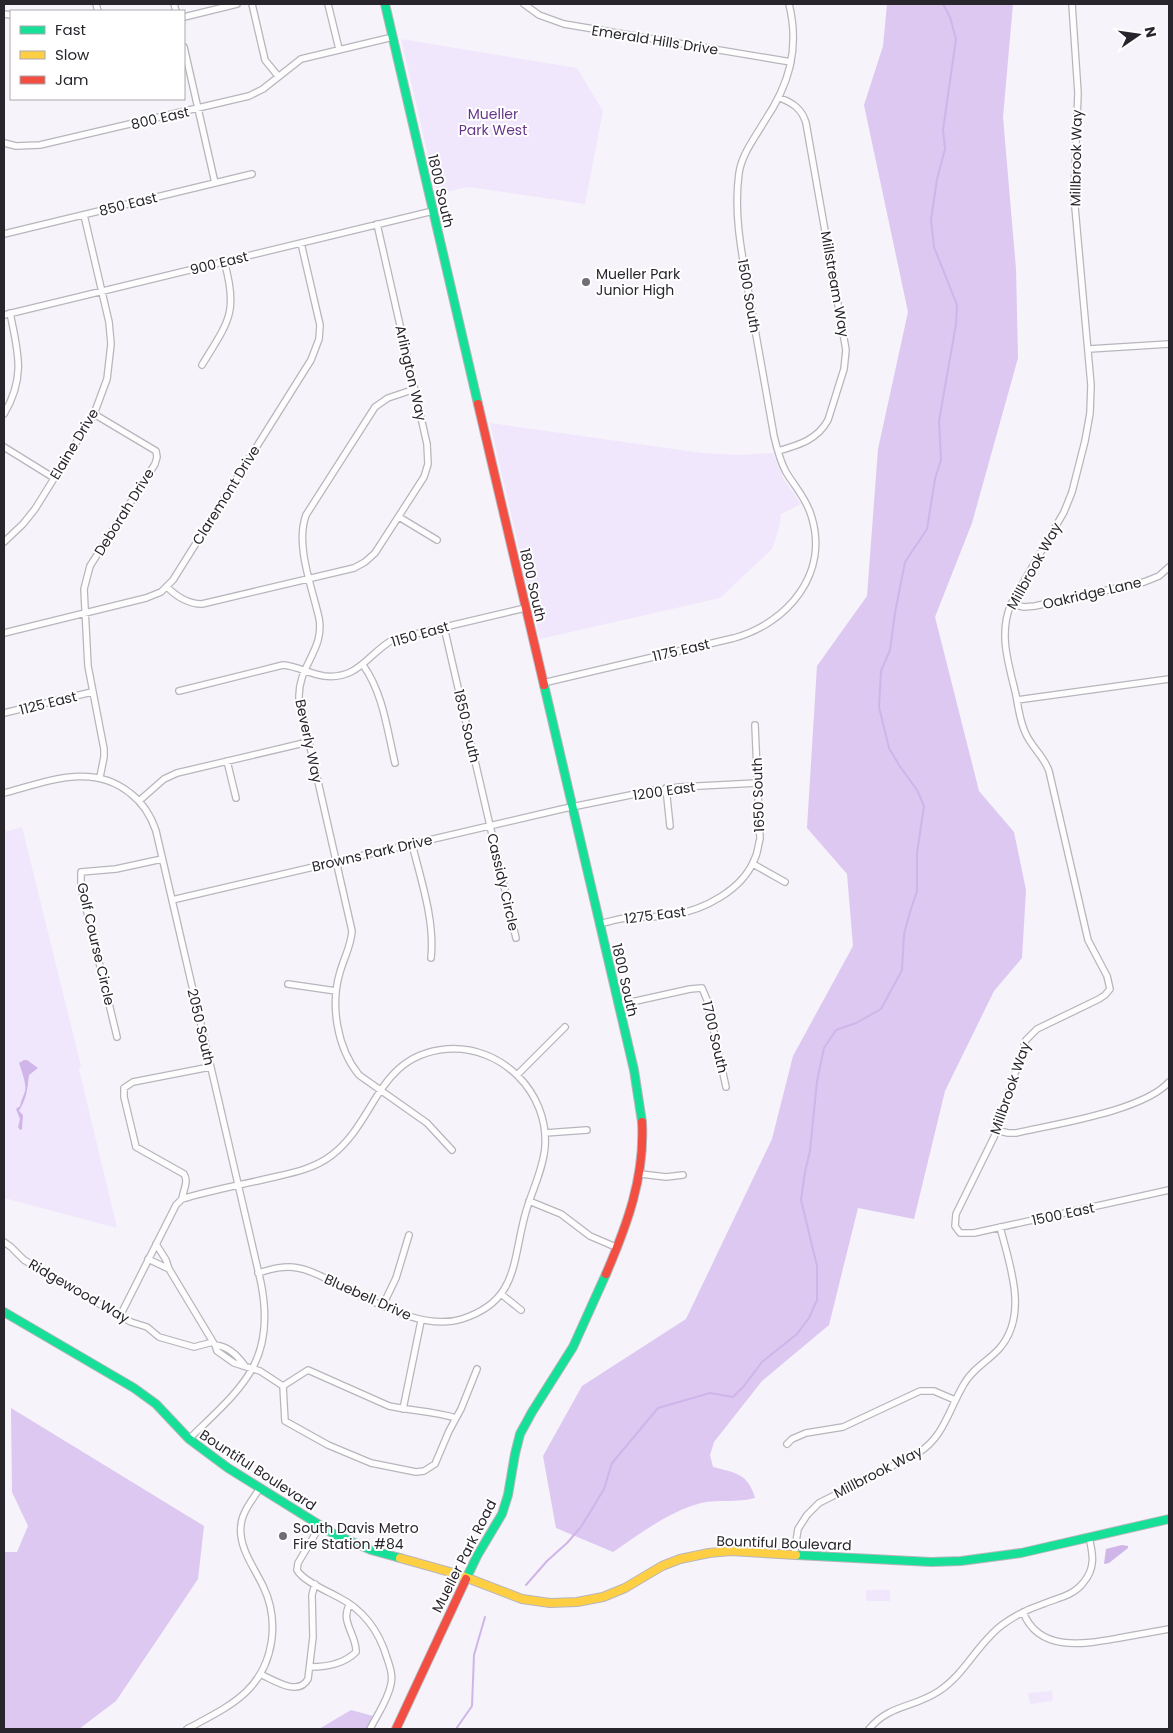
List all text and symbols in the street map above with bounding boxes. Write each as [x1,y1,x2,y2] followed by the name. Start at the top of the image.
[10,10,185,100] legend
[1113,10,1163,60] north arrow
[55,19,86,40] text: Fast
[590,20,720,60] street label: Emerald Hills Drive
[1140,25,1162,39] text: N
[55,44,90,65] text: Slow
[55,69,89,90] text: Jam
[129,102,191,134] street label: 800 East
[459,104,527,140] park label: Mueller Park West
[1065,109,1087,207] street label: Millbrook Way
[423,152,459,230] street label: 1800 South
[97,187,159,221] street label: 850 East
[816,229,854,339] street label: Millstream Way
[188,246,250,280] street label: 900 East
[733,257,765,335] street label: 1500 South
[596,264,681,300] place label: Mueller Park Junior High
[580,276,592,288] marker: Mueller Park Junior High
[390,323,432,423] street label: Arlington Way
[45,404,103,483] street label: Elaine Drive
[187,441,265,549] street label: Claremont Drive
[89,464,159,559] street label: Deborah Drive
[1002,519,1066,613] street label: Millbrook Way
[515,546,551,624] street label: 1800 South
[1041,572,1144,614] street label: Oakridge Lane
[389,616,451,652] street label: 1150 East
[650,634,712,666] street label: 1175 East
[17,686,79,720] street label: 1125 East
[449,687,485,765] street label: 1850 South
[290,697,328,785] street label: Beverly Way
[747,757,769,833] street label: 1650 South
[631,777,697,805] street label: 1200 East
[310,829,435,877] street label: Browns Park Drive
[482,831,524,933] street label: Cassidy Circle
[72,881,120,1008] street label: Golf Course Circle
[623,901,687,929] street label: 1275 East
[607,941,643,1019] street label: 1800 South
[182,987,220,1067] street label: 2050 South
[697,999,733,1075] street label: 1700 South
[985,1039,1035,1137] street label: Millbrook Way
[1030,1198,1096,1230] street label: 1500 East
[25,1254,133,1328] street label: Ridgewood Way
[321,1269,415,1325] street label: Bluebell Drive
[196,1425,320,1515] street label: Bountiful Boulevard
[830,1441,926,1503] street label: Millbrook Way
[427,1496,501,1616] street label: Mueller Park Road
[293,1518,419,1554] place label: South Davis Metro Fire Station #84
[277,1530,289,1542] marker: South Davis Metro Fire Station #84
[716,1531,852,1555] street label: Bountiful Boulevard

